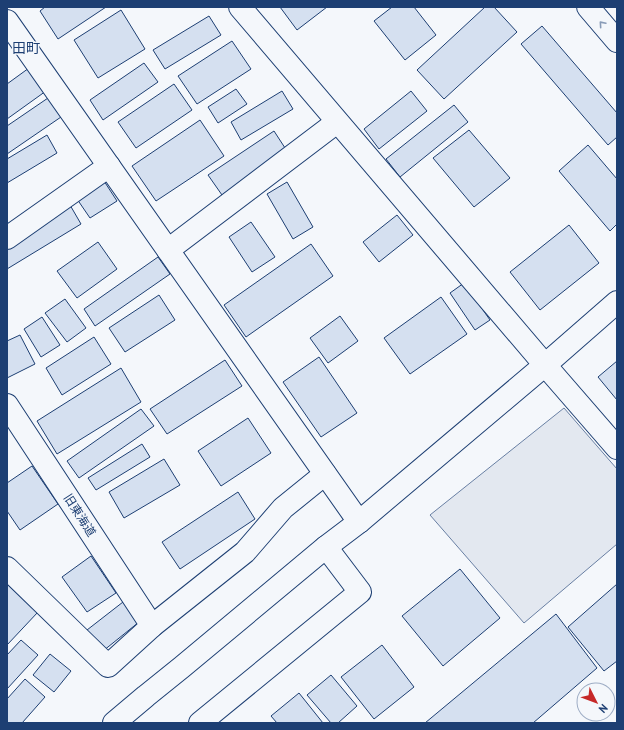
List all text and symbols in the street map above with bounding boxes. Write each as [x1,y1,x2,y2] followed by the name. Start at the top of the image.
[600,21,607,29] one-way arrow
[12,39,40,57] district label: 田町
[61,491,99,539] street label: 旧東海道
[576,682,616,722] north arrow
[596,701,611,716] text: N

